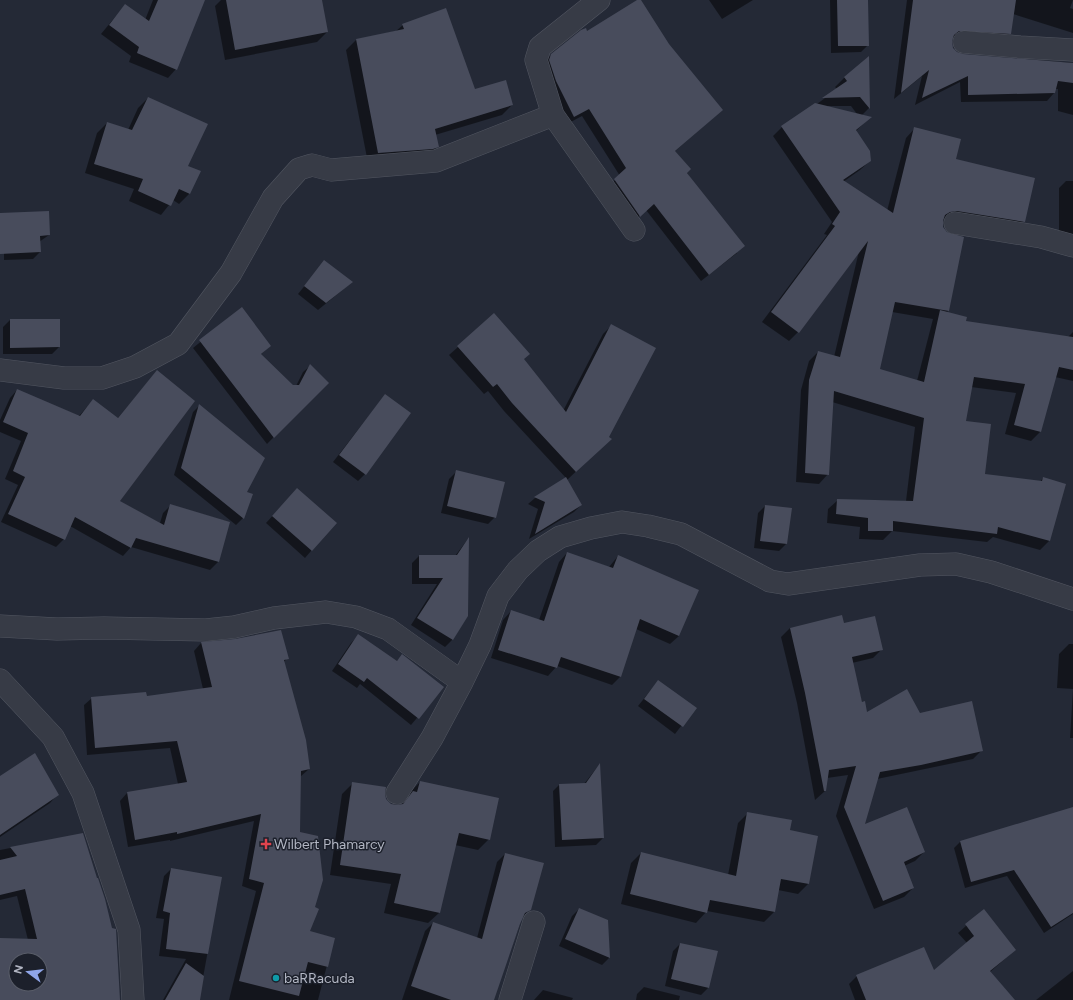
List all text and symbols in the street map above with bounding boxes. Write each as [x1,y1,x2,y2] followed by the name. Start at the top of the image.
[274,836,385,853] place label: Wilbert Phamarcy
[261,839,271,849] marker: Wilbert Phamarcy
[8,952,48,992] north arrow
[11,964,26,975] text: N
[284,970,355,987] place label: baRRacuda
[271,973,281,983] marker: baRRacuda

